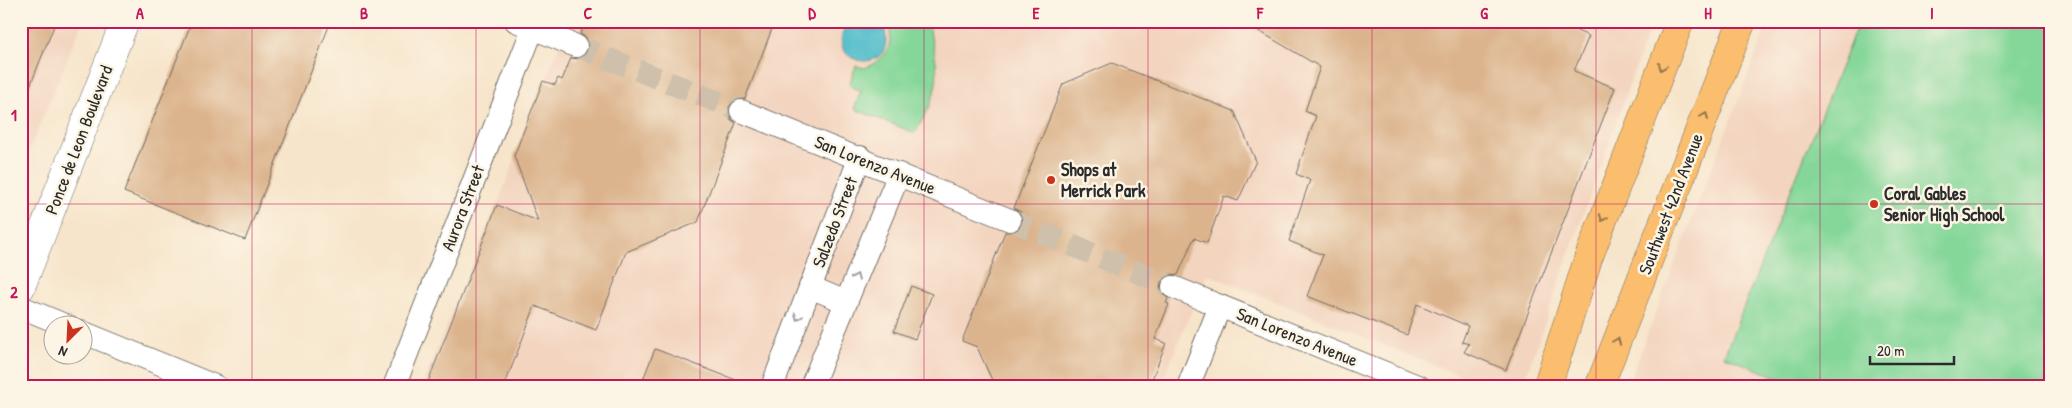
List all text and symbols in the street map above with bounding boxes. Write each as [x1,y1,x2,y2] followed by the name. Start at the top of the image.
[136,2,144,24] text: A
[360,2,368,24] text: B
[584,2,593,24] text: C
[808,2,816,24] text: D
[1032,2,1040,24] text: E
[1256,2,1264,24] text: F
[1480,2,1488,24] text: G
[1704,2,1712,24] text: H
[1930,2,1934,24] text: I
[39,62,118,218] street label: Ponce de Leon Boulevard
[1658,62,1669,71] one-way arrow
[11,104,17,126] text: 1
[1699,112,1710,121] one-way arrow
[811,129,939,200] street label: San Lorenzo Avenue
[1632,130,1709,278] street label: Southwest 42nd Avenue
[1061,157,1146,203] place label: Shops at Merrick Park
[435,160,491,254] street label: Aurora Street
[806,172,864,271] street label: Salzedo Street
[1045,174,1057,186] marker: Shops at Merrick Park
[1884,181,2005,228] place label: Coral Gables Senior High School
[1868,198,1880,210] marker: Coral Gables Senior High School
[1599,213,1610,222] one-way arrow
[850,273,861,282] one-way arrow
[10,281,18,303] text: 2
[1233,301,1361,372] street label: San Lorenzo Avenue
[794,312,804,321] one-way arrow
[42,316,92,366] north arrow
[1870,333,1953,365] scale bar
[1611,338,1621,346] one-way arrow
[1877,340,1904,361] text: 20 m
[55,342,70,363] text: N

